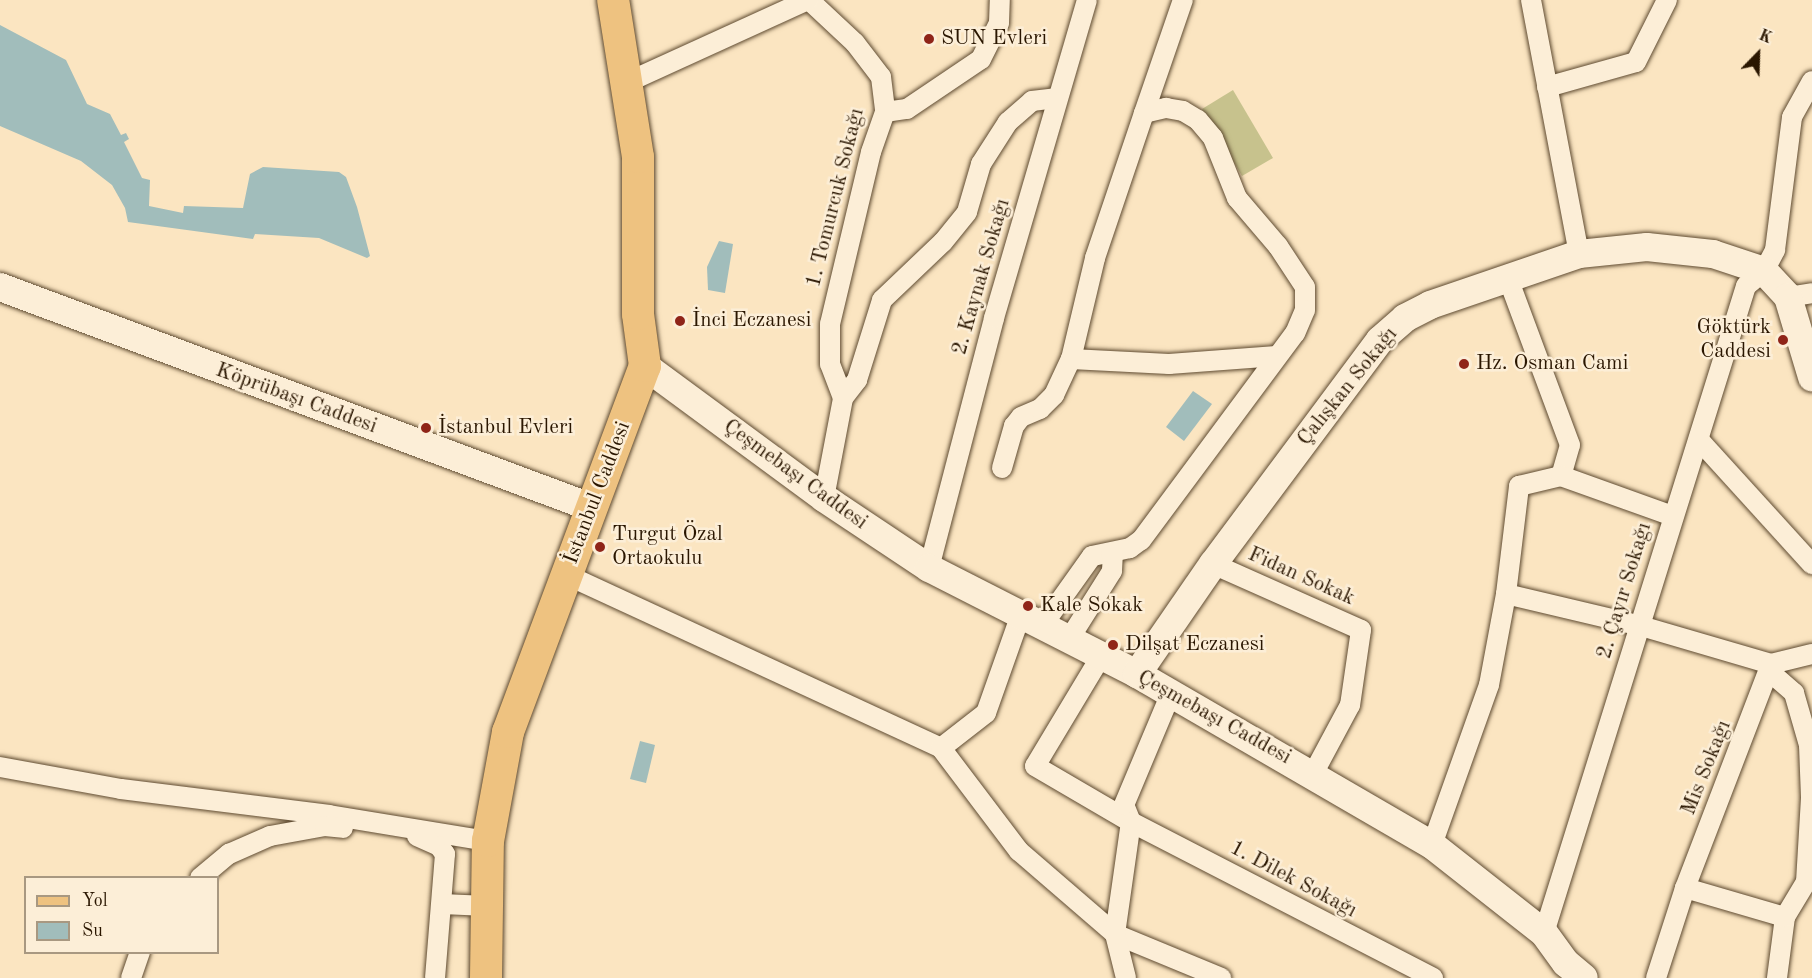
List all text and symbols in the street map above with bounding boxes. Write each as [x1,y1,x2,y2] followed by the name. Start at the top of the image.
[1728,24,1788,84] north arrow
[941,26,1047,52] place label: SUN Evleri
[1756,28,1774,47] text: K
[922,32,936,46] marker: SUN Evleri
[802,106,870,290] street label: 1. Tomurcuk Sokağı
[948,196,1016,358] street label: 2. Kaynak Sokağı
[692,308,811,334] place label: İnci Eczanesi
[673,314,687,328] marker: İnci Eczanesi
[1696,315,1771,365] place label: Göktürk Caddesi
[1293,323,1403,451] street label: Çalışkan Sokağı
[1776,333,1790,347] marker: Göktürk Caddesi
[1476,351,1628,377] place label: Hz. Osman Cami
[1457,357,1471,371] marker: Hz. Osman Cami
[212,358,380,440] street label: Köprübaşı Caddesi
[718,414,872,536] street label: Çeşmebaşı Caddesi
[438,415,573,441] place label: İstanbul Evleri
[559,418,637,568] street label: İstanbul Caddesi
[419,421,433,435] marker: İstanbul Evleri
[1592,520,1658,662] street label: 2. Çayır Sokağı
[612,522,723,572] place label: Turgut Özal Ortaokulu
[593,540,607,554] marker: Turgut Özal Ortaokulu
[1244,542,1358,612] street label: Fidan Sokak
[1040,593,1143,619] place label: Kale Sokak
[1021,599,1035,613] marker: Kale Sokak
[1125,632,1264,658] place label: Dilşat Eczanesi
[1106,638,1120,652] marker: Dilşat Eczanesi
[1133,665,1295,771] street label: Çeşmebaşı Caddesi
[1677,717,1737,819] street label: Mis Sokağı
[1225,836,1361,924] street label: 1. Dilek Sokağı
[24,876,219,954] legend
[82,892,108,910] text: Yol
[82,922,103,940] text: Su

